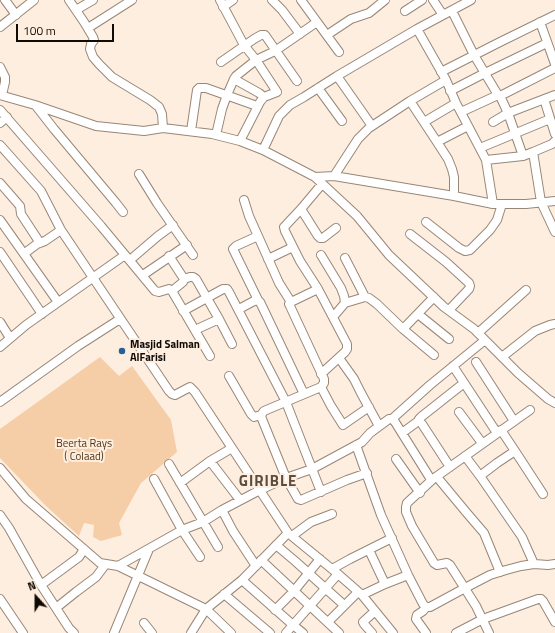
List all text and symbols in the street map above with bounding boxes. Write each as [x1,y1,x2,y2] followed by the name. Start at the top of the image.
[18,16,116,42] scale bar
[23,21,56,40] text: 100 m
[130,338,200,364] place label: Masjid Salman AlFarisi
[117,346,127,356] marker: Masjid Salman AlFarisi
[56,437,112,463] park label: Beerta Rays ( Colaad)
[239,473,297,491] district label: GIRIBLE
[16,577,56,617] north arrow
[25,577,38,595] text: N

